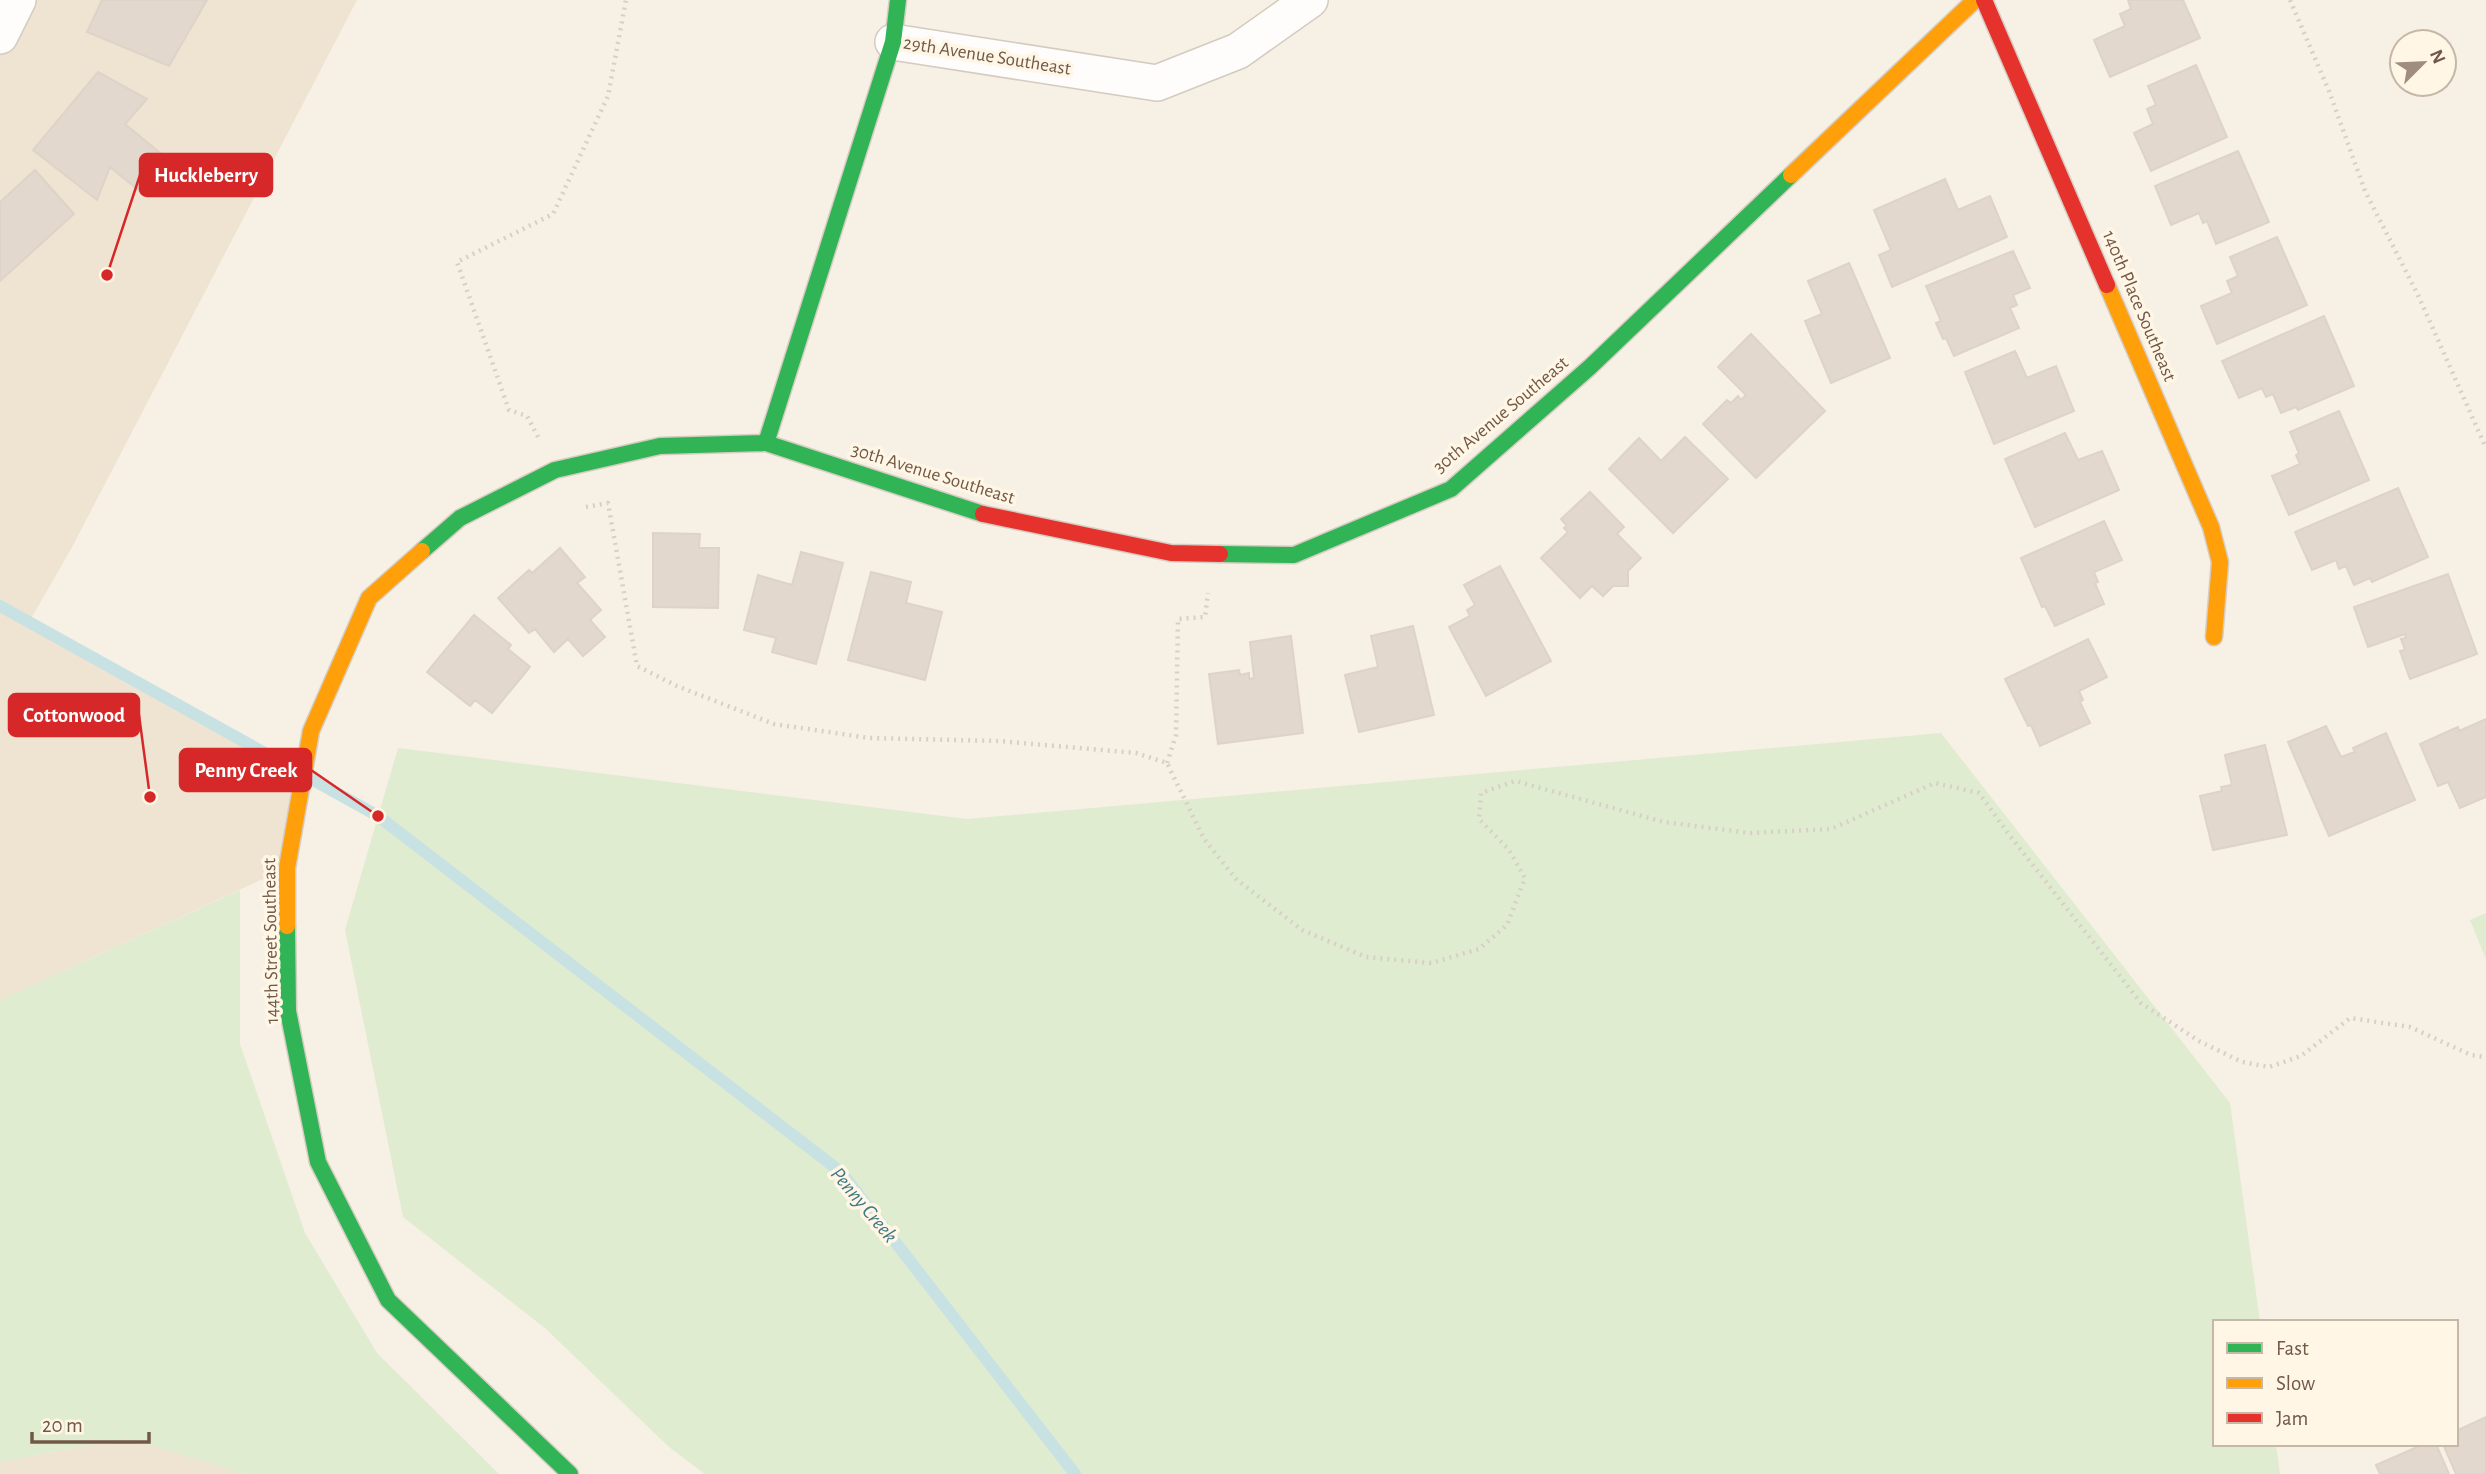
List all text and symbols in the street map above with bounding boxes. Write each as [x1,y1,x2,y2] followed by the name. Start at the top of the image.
[2388,28,2458,98] north arrow
[902,33,1072,79] street label: 29th Avenue Southeast
[2426,47,2449,67] text: N
[140,154,272,196] callout: Huckleberry
[154,165,259,186] text: Huckleberry
[2099,228,2179,384] street label: 140th Place Southeast
[1430,353,1572,477] street label: 30th Avenue Southeast
[849,440,1017,508] street label: 30th Avenue Southeast
[9,694,139,736] callout: Cottonwood
[23,705,125,726] text: Cottonwood
[180,749,311,791] callout: Penny Creek
[194,760,298,781] text: Penny Creek
[260,858,282,1024] street label: 144th Street Southeast
[827,1163,901,1247] water label: Penny Creek
[2213,1320,2458,1446] legend
[2276,1338,2309,1359] text: Fast
[2276,1373,2315,1394] text: Slow
[32,1400,149,1444] scale bar
[2276,1408,2308,1429] text: Jam
[42,1415,83,1436] text: 20 m

